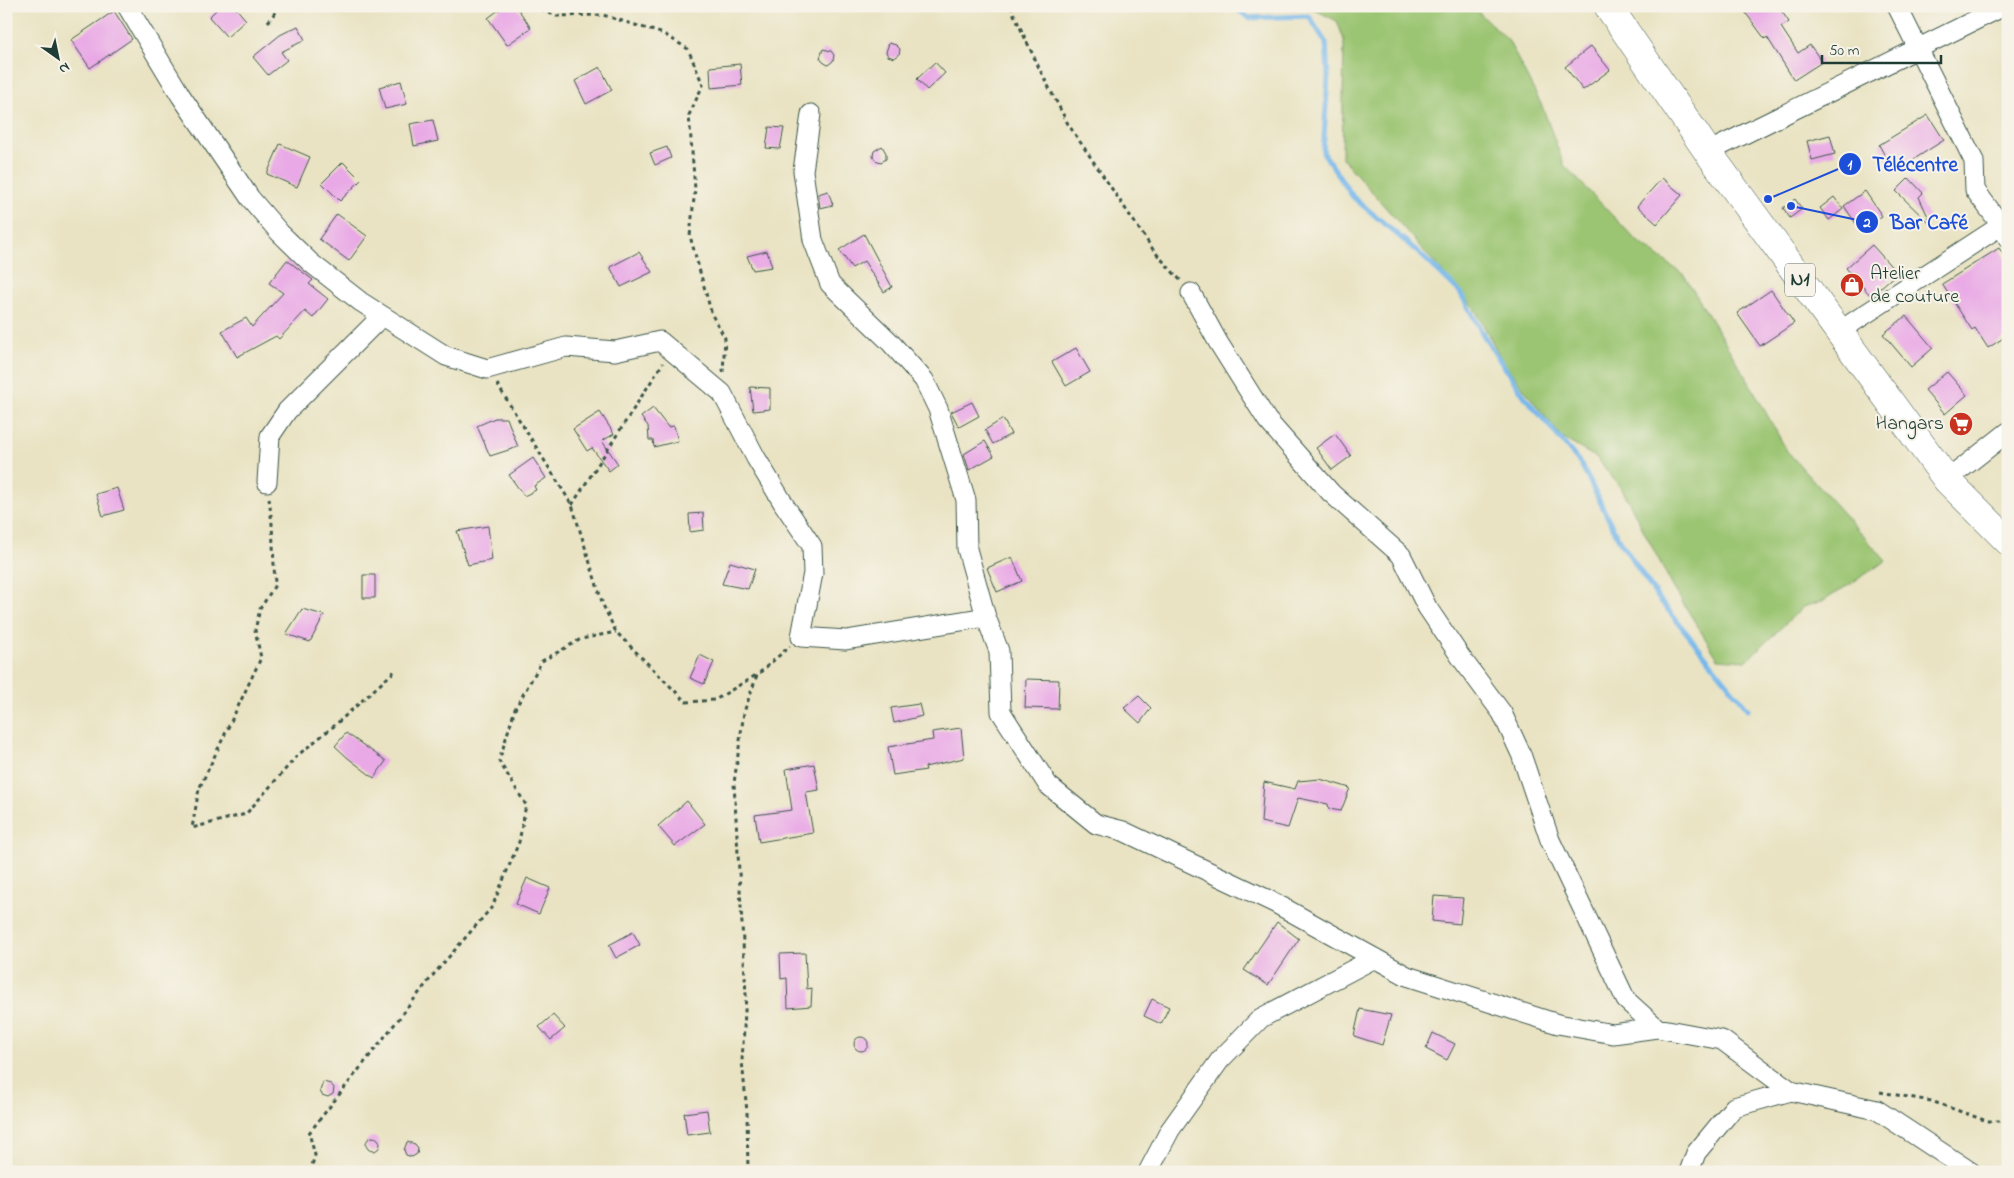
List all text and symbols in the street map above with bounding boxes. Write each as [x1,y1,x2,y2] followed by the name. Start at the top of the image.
[32,32,82,82] north arrow
[1822,32,1940,64] scale bar
[1829,40,1860,62] text: 50 m
[55,56,74,79] text: N
[1837,146,1968,182] callout: Télécentre
[1872,151,1958,181] text: Télécentre
[1848,154,1853,176] text: 1
[1855,204,1978,240] callout: Bar Café
[1889,209,1969,239] text: Bar Café
[1862,212,1871,234] text: 2
[1870,260,1959,312] place label: Atelier de couture
[1785,264,1815,296] road number: N1
[1839,272,1865,298] shop icon: Atelier de couture
[1876,410,1944,440] place label: Hangars
[1948,411,1974,437] supermarket icon: Hangars

